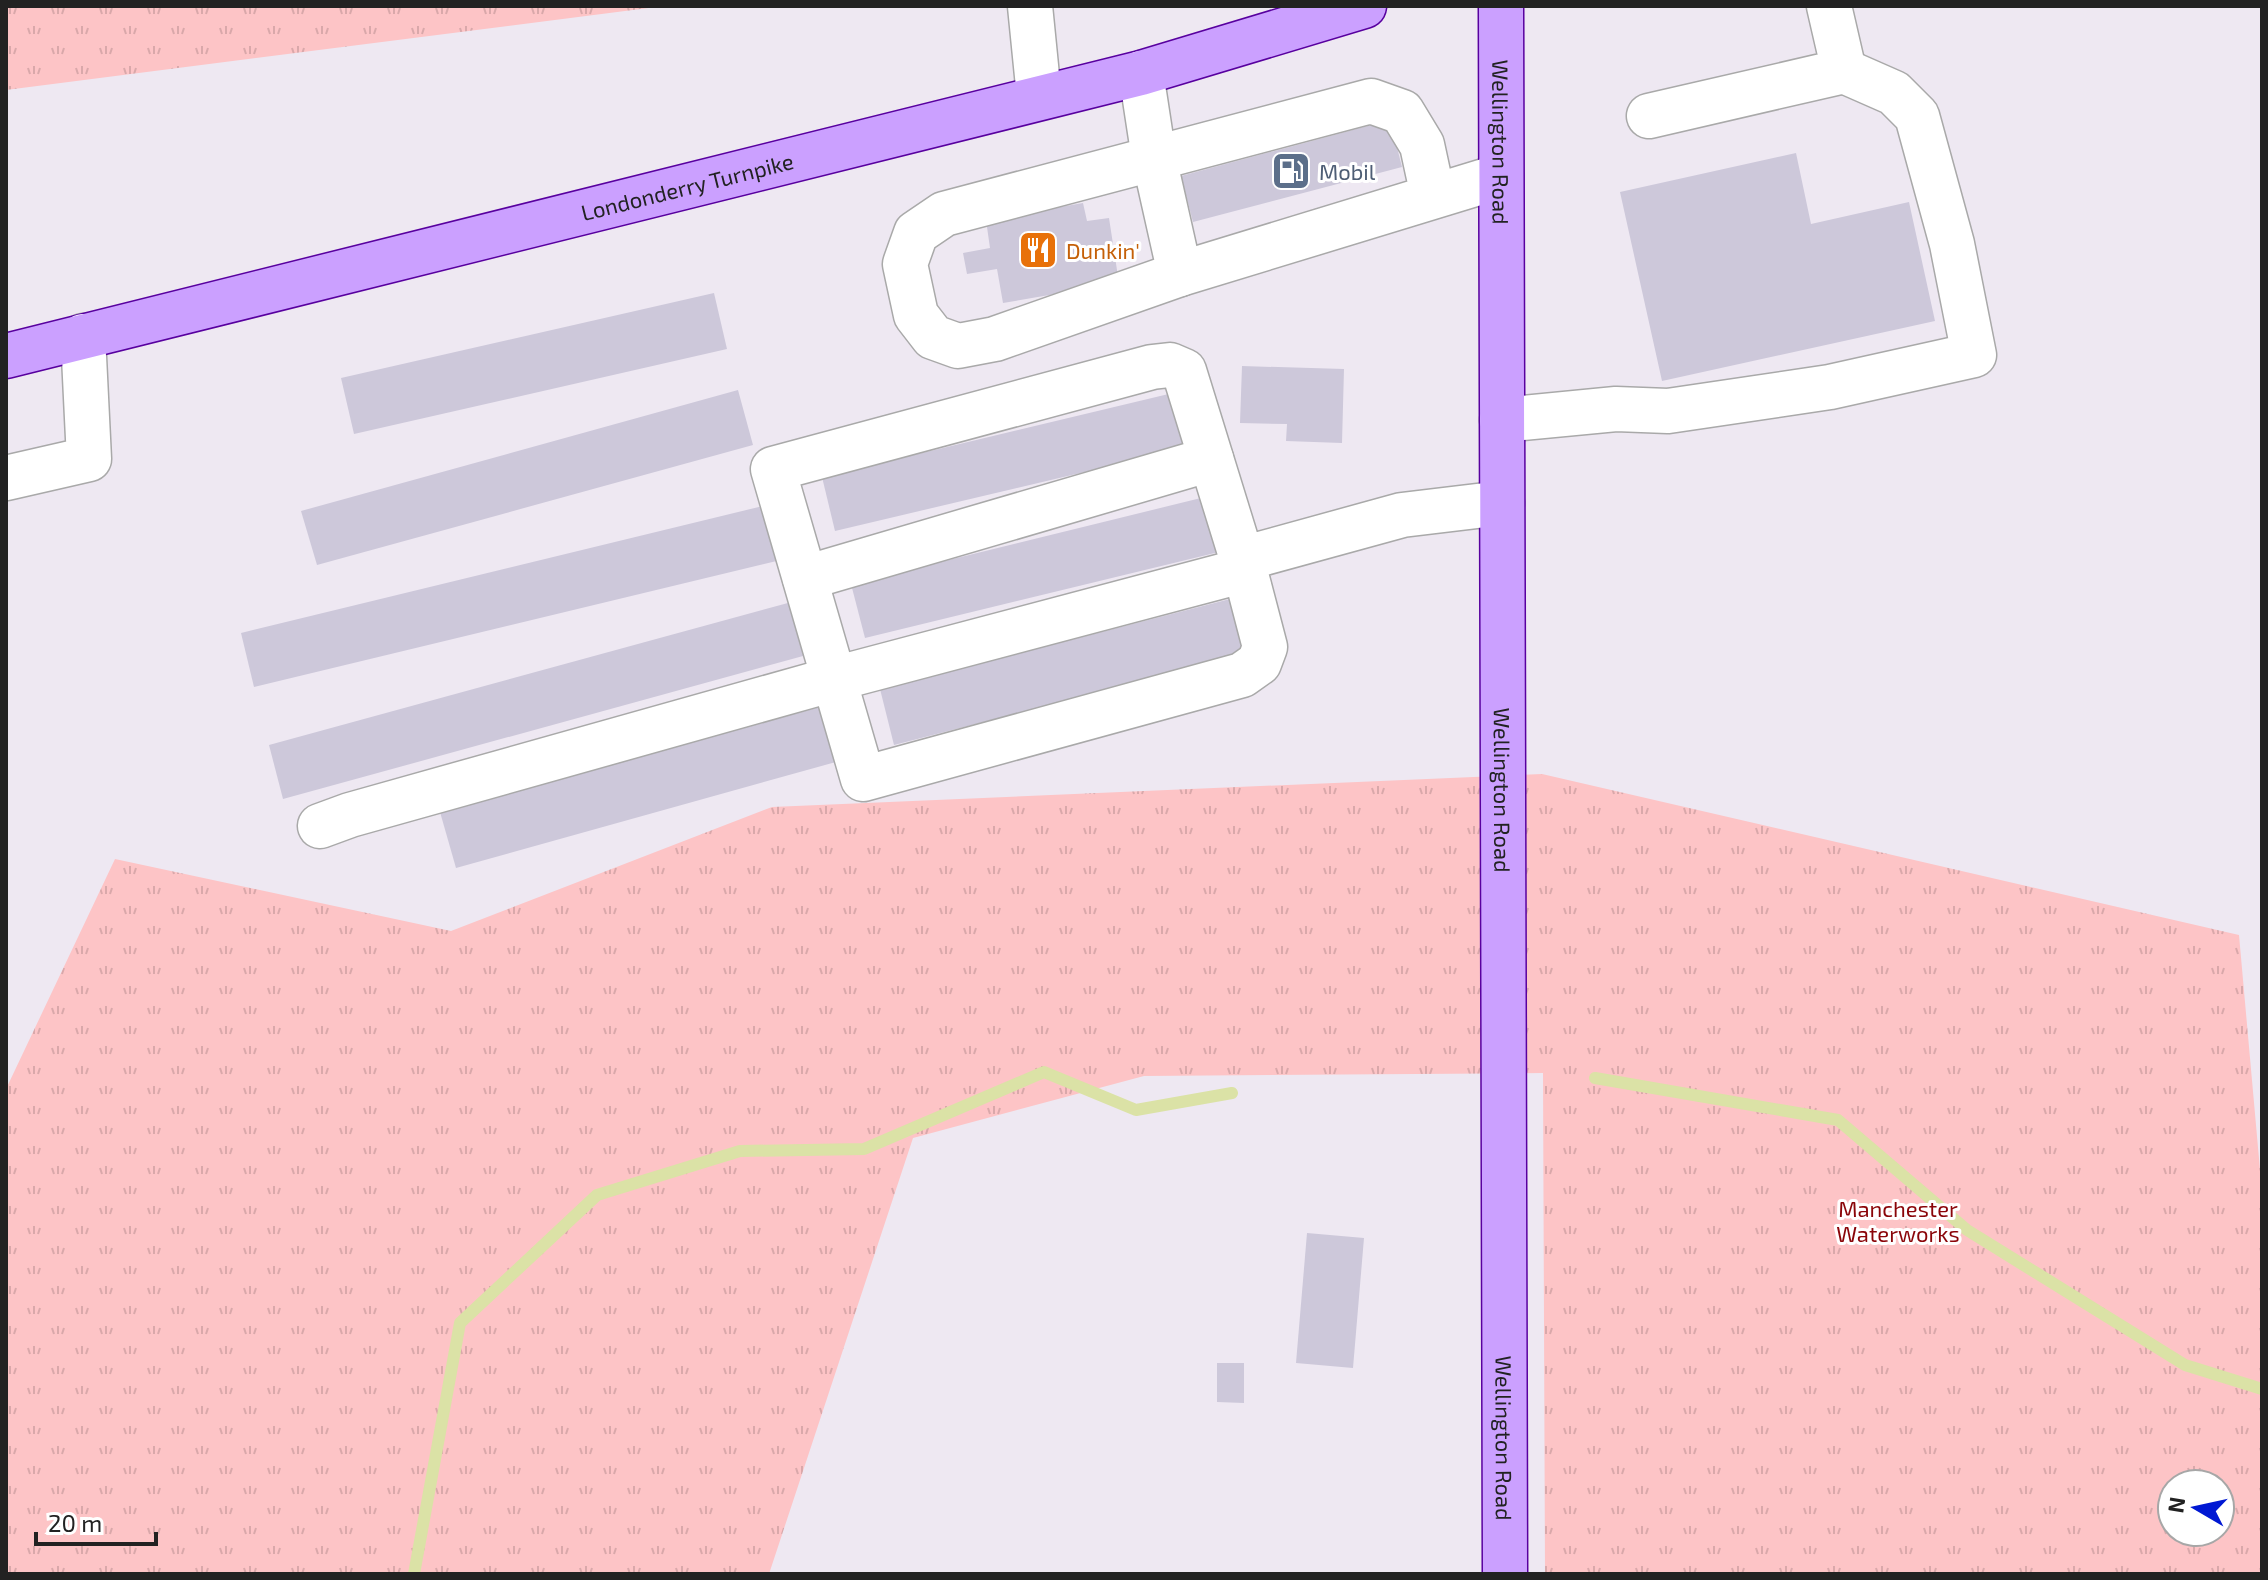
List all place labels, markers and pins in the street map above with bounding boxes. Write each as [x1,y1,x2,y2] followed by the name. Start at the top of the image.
[1270,150,1312,192] fuel station icon: Mobil
[1319,158,1376,184] place label: Mobil
[1017,229,1059,271] restaurant icon: Dunkin'
[1066,237,1140,263] place label: Dunkin'

